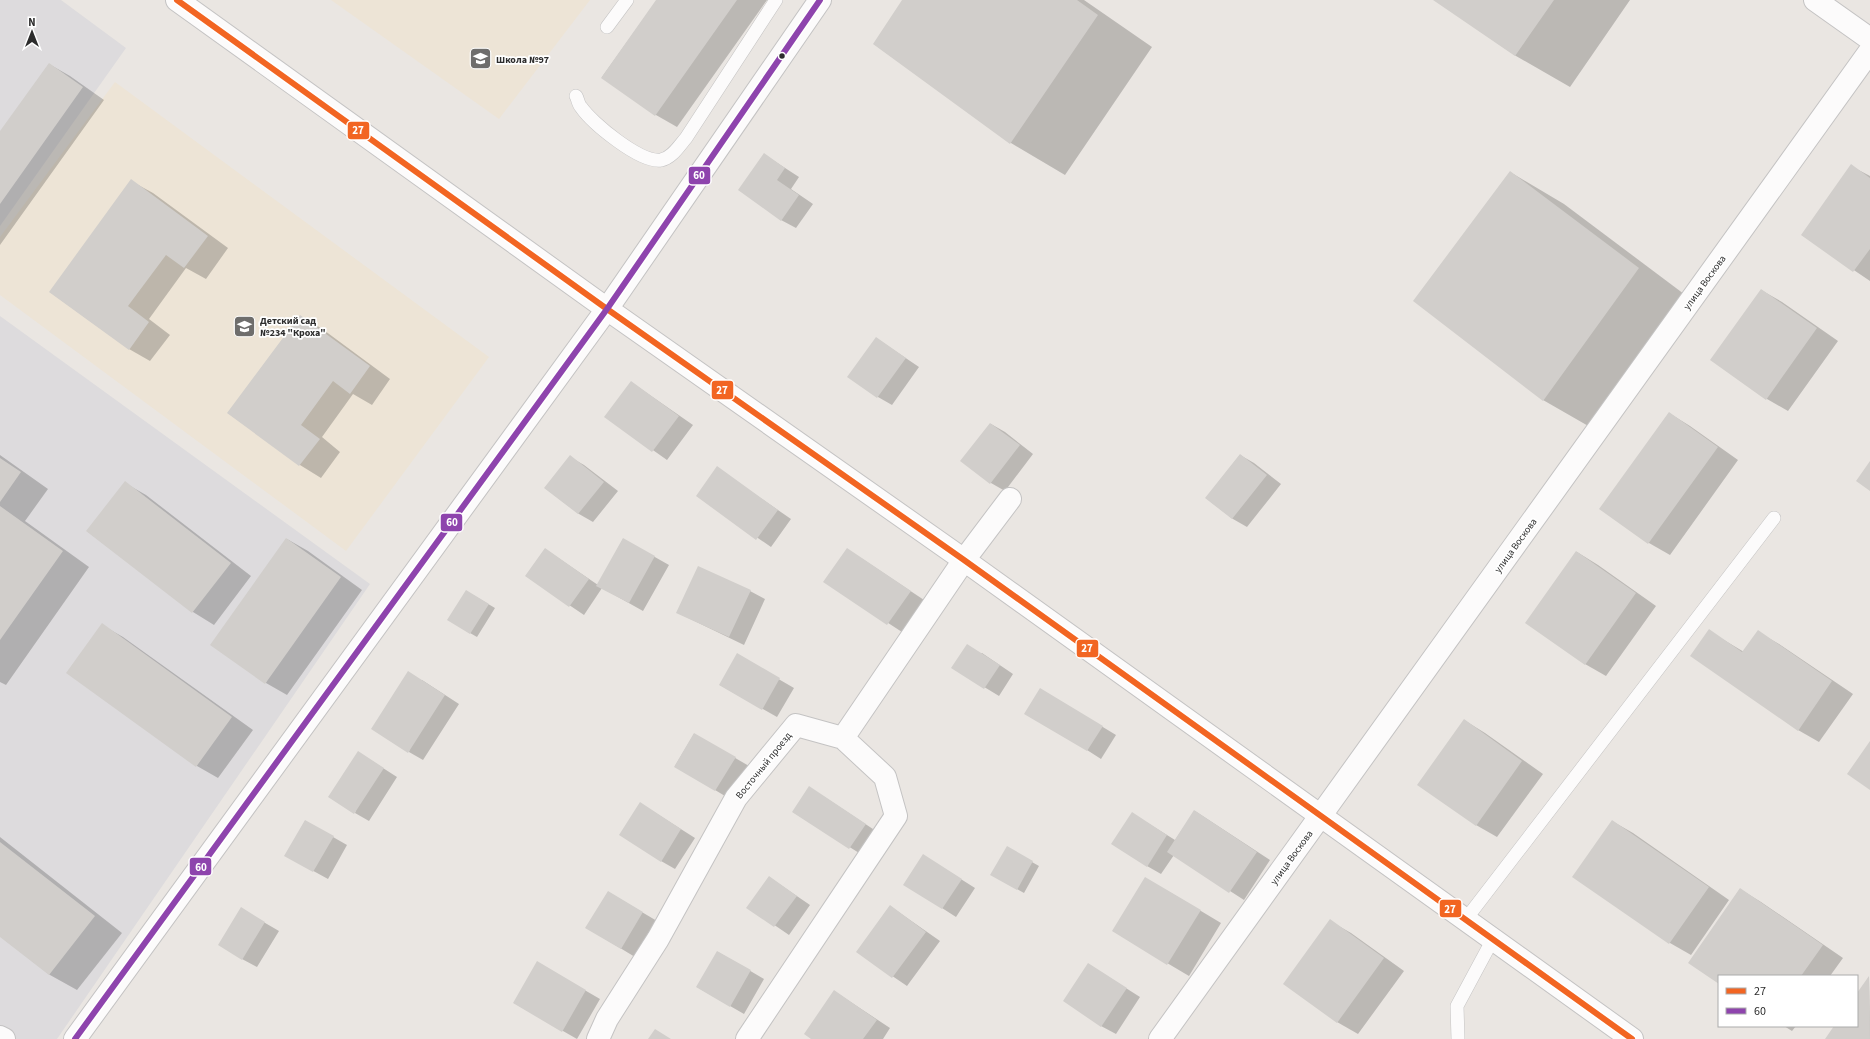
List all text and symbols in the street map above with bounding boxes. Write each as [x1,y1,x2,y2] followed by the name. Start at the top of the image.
[12,12,52,52] north arrow
[28,15,36,30] text: N
[467,46,493,72] school or university icon: Школа №97
[777,51,787,61] unlabelled marker
[496,53,549,67] place label: Школа №97
[347,121,370,140] line badge: 27
[352,123,364,138] text: 27
[688,166,711,185] line badge: 60
[693,168,705,183] text: 60
[1680,252,1729,313] street label: улица Воскова
[231,313,257,339] school or university icon: Детский сад №234 "Кроха"
[260,314,326,340] place label: Детский сад №234 "Кроха"
[711,380,734,400] line badge: 27
[716,383,728,398] text: 27
[440,513,463,532] line badge: 60
[446,515,458,530] text: 60
[1491,515,1540,576] street label: улица Воскова
[1076,639,1099,658] line badge: 27
[1081,641,1093,656] text: 27
[732,729,795,802] street label: Восточный проезд
[1267,827,1316,888] street label: улица Воскова
[189,857,212,876] line badge: 60
[195,860,207,875] text: 60
[1439,899,1462,918] line badge: 27
[1444,902,1456,917] text: 27
[1718,975,1858,1027] legend
[1754,983,1766,1000] text: 27
[1754,1003,1766,1020] text: 60

